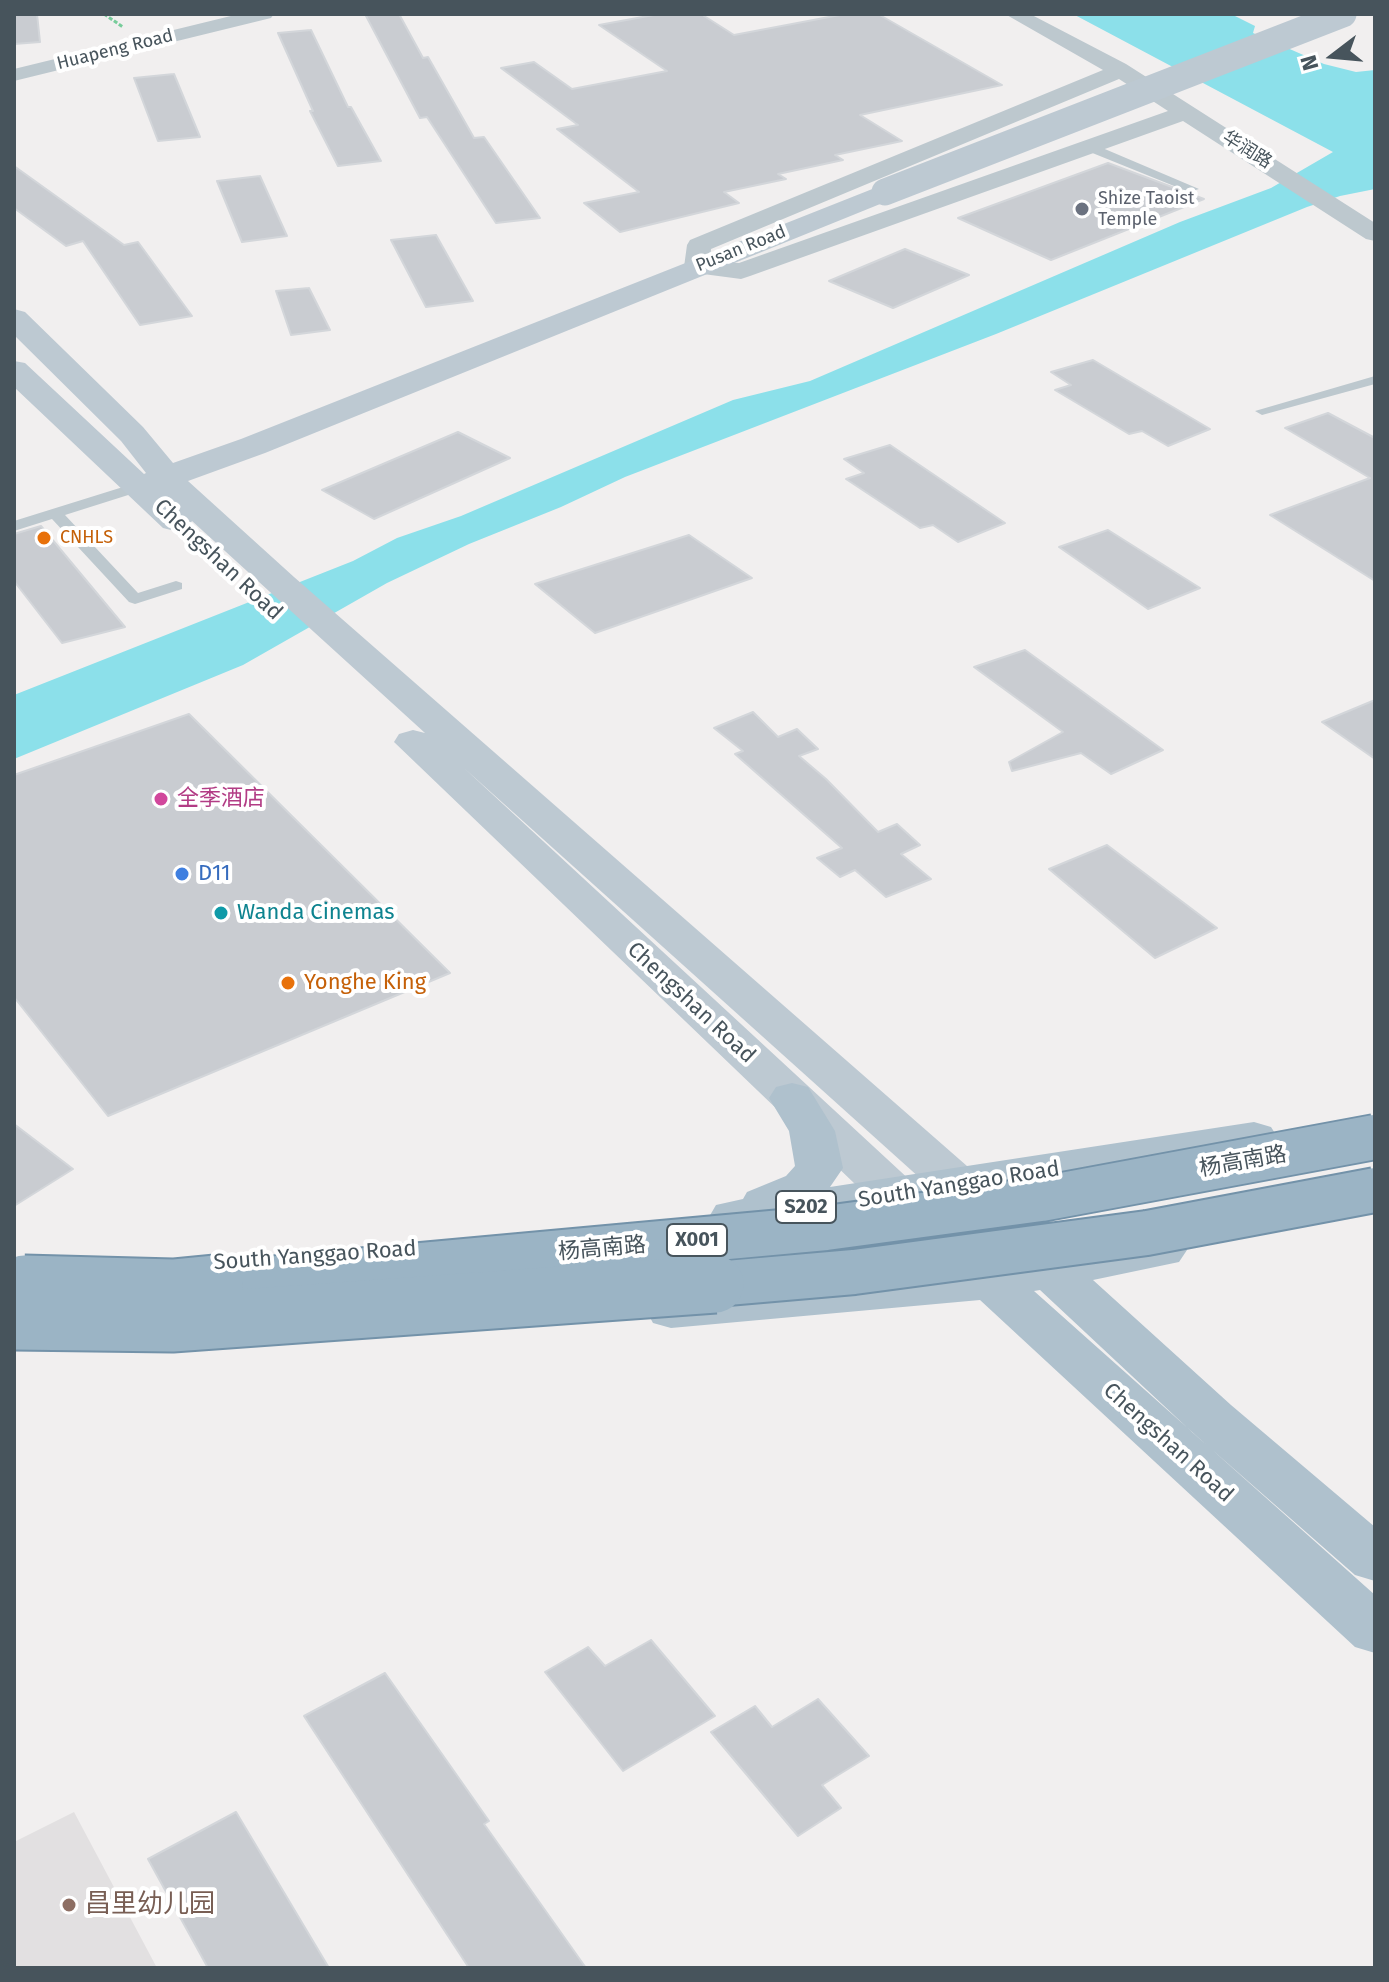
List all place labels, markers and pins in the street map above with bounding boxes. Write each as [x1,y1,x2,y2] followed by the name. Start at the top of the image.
[1098,188,1194,230] place label: Shize Taoist Temple
[1073,200,1091,218] marker: Shize Taoist Temple
[60,527,113,549] place label: CNHLS
[35,529,53,547] marker: CNHLS
[177,786,265,812] place label: 全季酒店
[152,790,170,808] marker: 全季酒店
[198,861,231,887] place label: D11
[173,865,191,883] marker: D11
[237,900,395,926] place label: Wanda Cinemas
[212,904,230,922] marker: Wanda Cinemas
[304,970,426,996] place label: Yonghe King
[279,974,297,992] marker: Yonghe King
[85,1889,215,1921] place label: 昌里幼儿园
[60,1896,78,1914] marker: 昌里幼儿园

